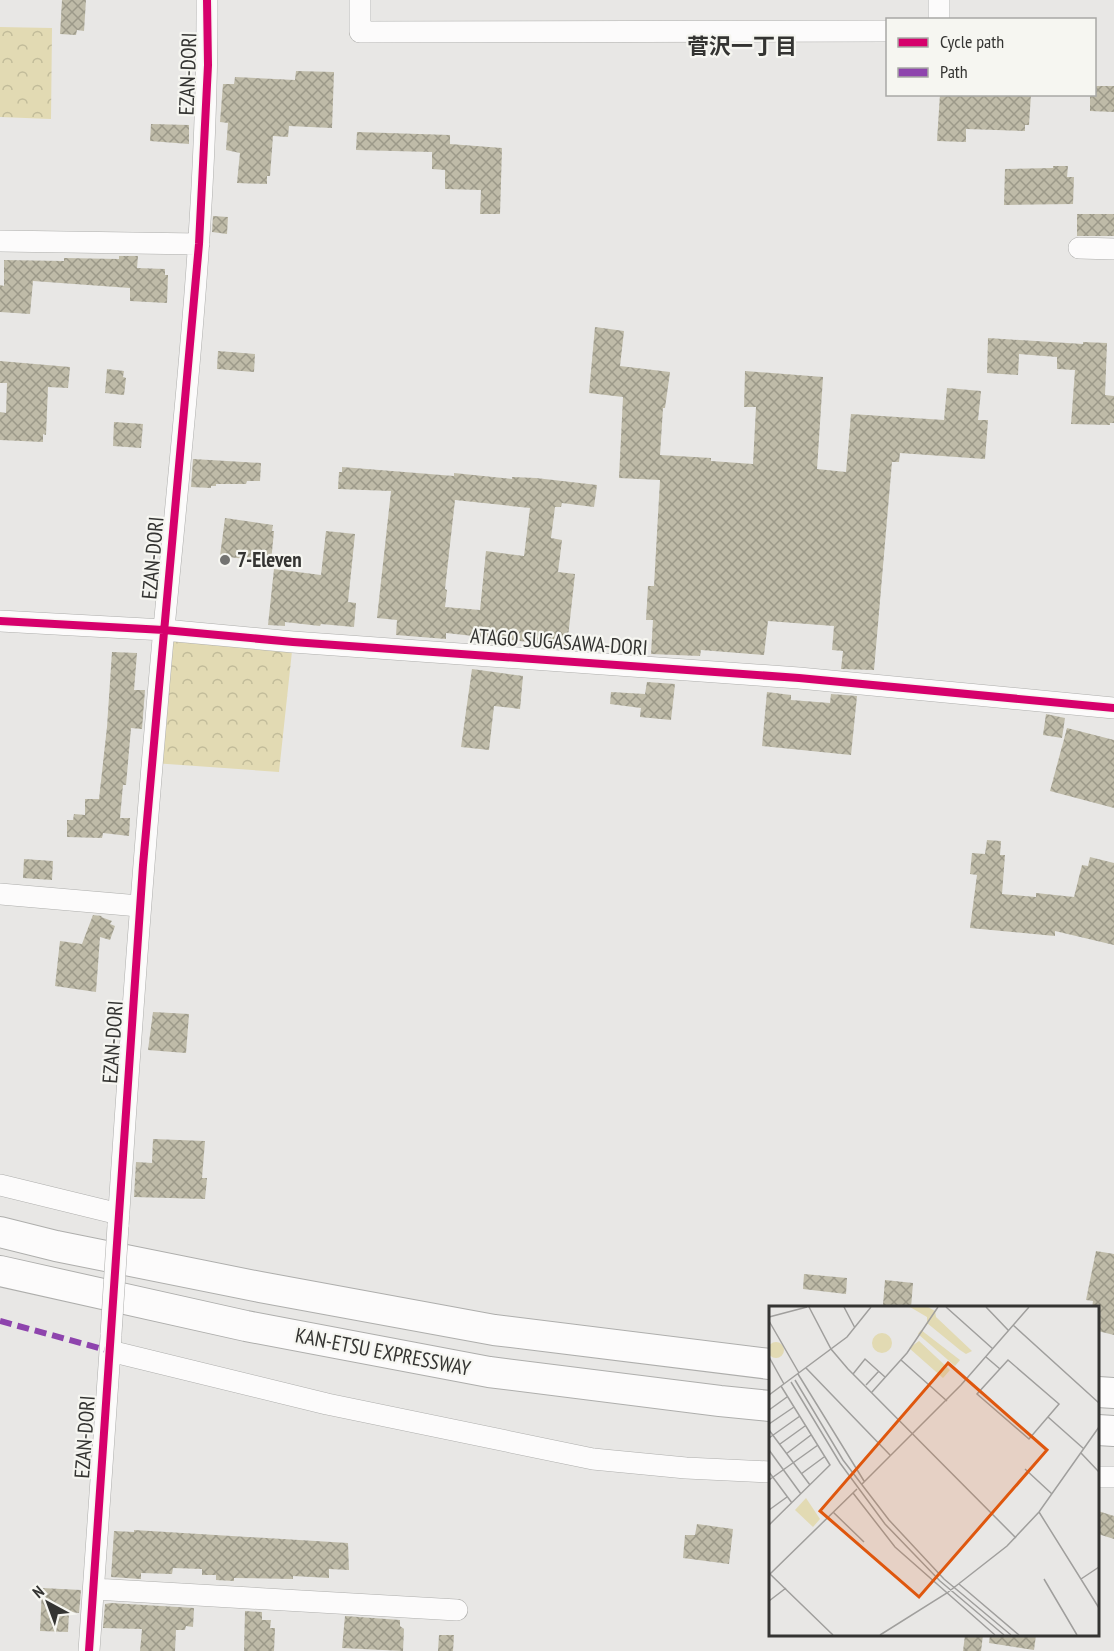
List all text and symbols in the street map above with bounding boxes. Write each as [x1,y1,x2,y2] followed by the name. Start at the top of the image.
[886,18,1096,96] legend
[940,30,1004,53] text: Cycle path
[173,32,202,116] street label: EZAN-DORI
[687,32,797,60] district label: 菅沢一丁目
[940,60,968,83] text: Path
[135,516,170,600] street label: EZAN-DORI
[237,546,302,573] place label: 7-Eleven
[218,553,232,567] marker: 7-Eleven
[469,622,649,661] street label: ATAGO SUGASAWA-DORI
[96,1000,129,1084] street label: EZAN-DORI
[769,1306,1099,1636] inset map
[293,1321,473,1382] street label: KAN-ETSU EXPRESSWAY
[68,1395,101,1479] street label: EZAN-DORI
[18,1573,78,1633] north arrow
[28,1581,48,1602] text: N

